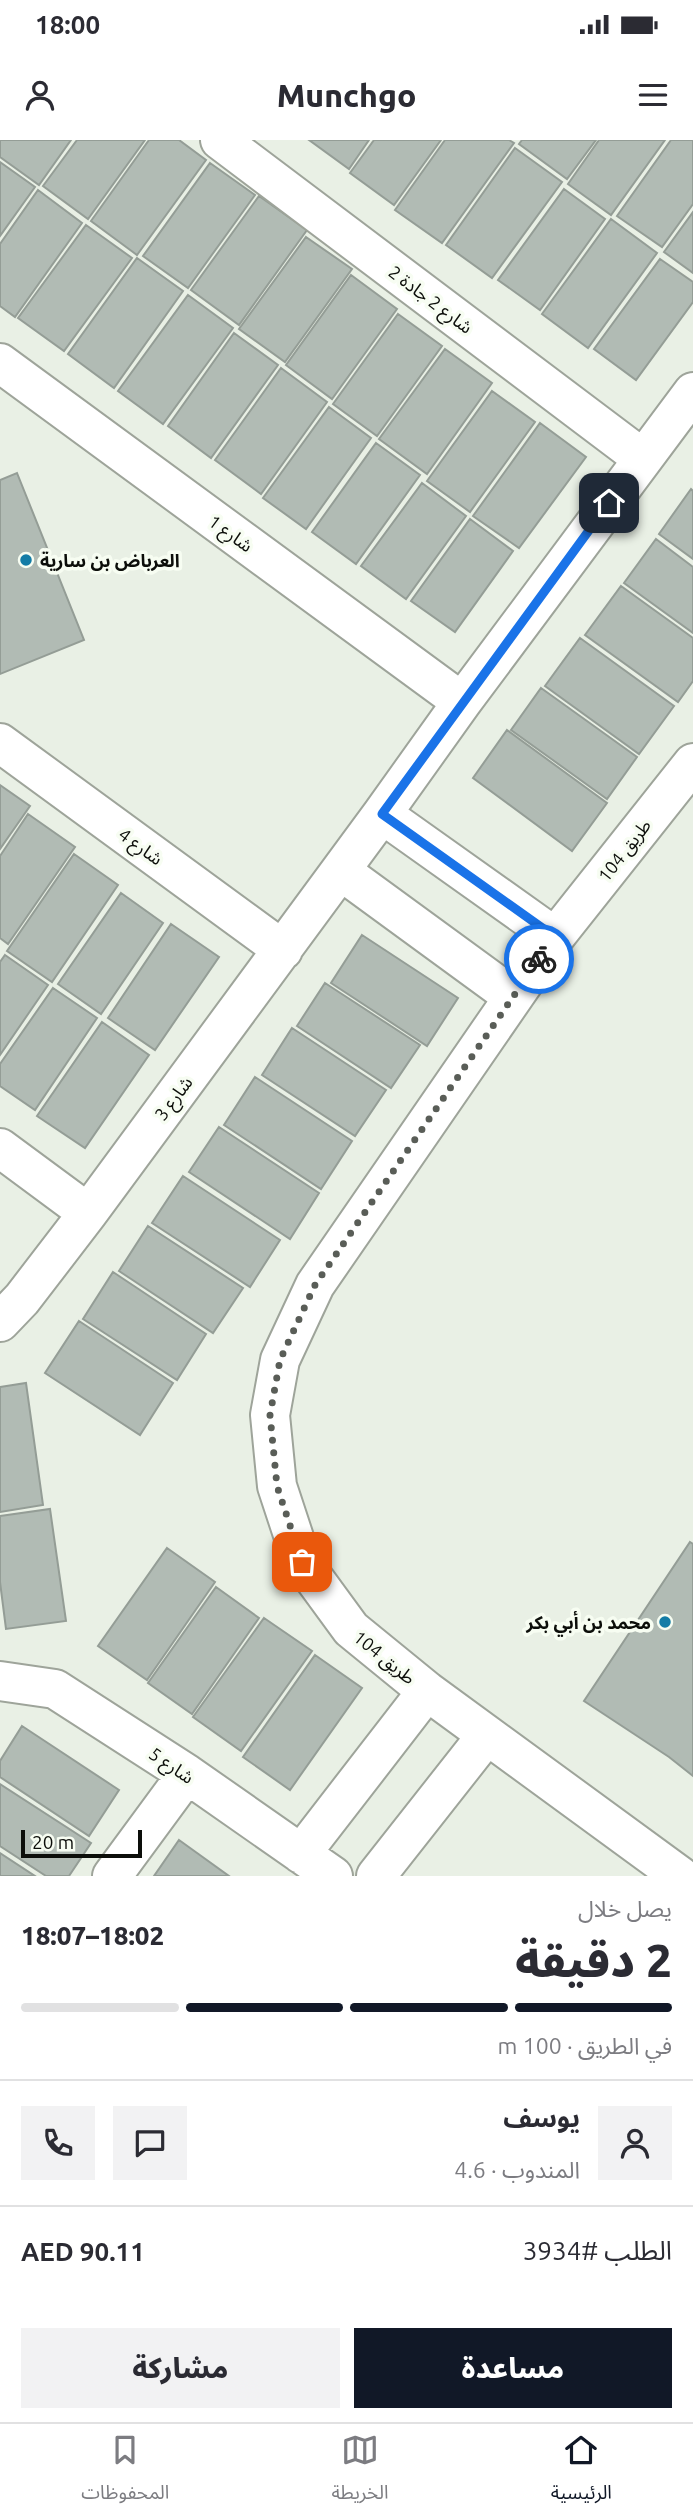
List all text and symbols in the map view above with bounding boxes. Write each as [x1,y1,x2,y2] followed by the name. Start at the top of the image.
[35,10,100,39] text: 18:00
[21,76,59,114] icon: person
[634,76,672,114] icon: menu
[277,77,416,113] text: Munchgo
[382,261,477,341] street label: شارع 2 جادة 2
[579,473,639,533] pin
[590,484,628,522] icon: home
[202,510,257,560] street label: شارع 1
[40,550,180,572] place label: العرباض بن سارية
[18,552,34,568] marker: العرباض بن سارية
[594,815,656,886] street label: طريق 104
[112,823,167,873] street label: شارع 4
[504,924,574,994] courier
[520,940,558,978] icon: bike
[150,1072,200,1127] street label: شارع 3
[272,1532,332,1592] pin
[283,1543,321,1581] icon: bag
[525,1610,651,1637] place label: محمد بن أبي بكر
[657,1614,673,1630] marker: محمد بن أبي بكر
[349,1626,420,1689] street label: طريق 104
[143,1743,198,1791] street label: شارع 5
[21,1827,142,1859] scale bar
[32,1831,74,1853] text: 20 m
[578,1896,672,1921] text: يصل خلال
[21,1921,164,1950] text: 18:02–18:07
[515,1934,672,1986] text: 2 دقيقة
[498,2033,672,2058] text: في الطريق · 100 m
[503,2103,580,2132] text: يوسف
[21,2106,95,2180] button: phone
[113,2106,187,2180] button: chat
[598,2106,672,2180] button: person
[454,2157,580,2182] text: المندوب · 4.6
[523,2236,672,2265] text: الطلب #3934
[21,2237,145,2266] text: AED 90.11
[21,2328,340,2408] button: مشاركة
[354,2328,672,2408] button: مساعدة
[81,2431,169,2513] tab: المحفوظات
[332,2431,389,2513] tab: الخريطة
[551,2431,612,2513] tab: الرئيسية

